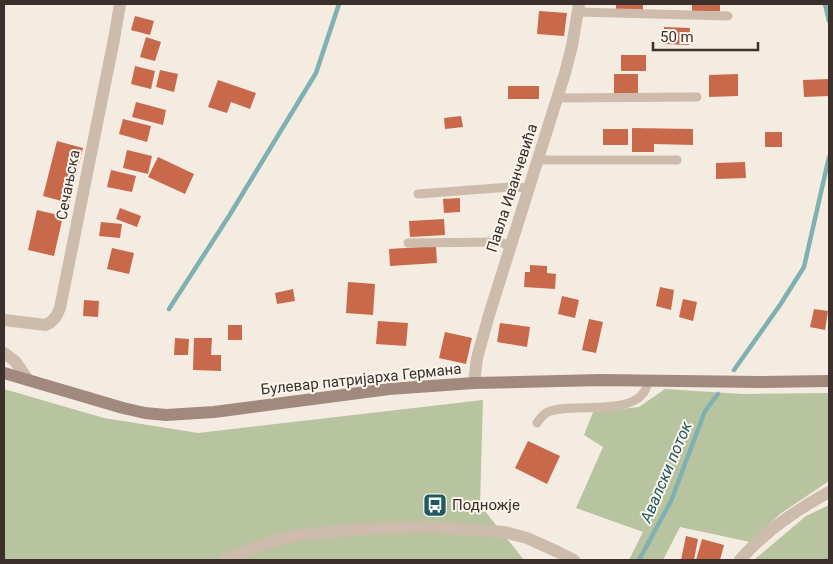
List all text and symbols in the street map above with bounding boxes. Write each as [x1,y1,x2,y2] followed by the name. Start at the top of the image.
[653,20,758,52] scale bar
[660,28,694,46] text: 50 m
[483,121,541,255] street label: Павла Иванчевића
[52,148,84,222] street label: Сечањска
[260,360,462,398] street label: Булевар патријарха Германа
[636,418,696,526] water label: Авалски поток
[422,492,448,518] bus stop icon: Подножје
[452,496,520,514] place label: Подножје

